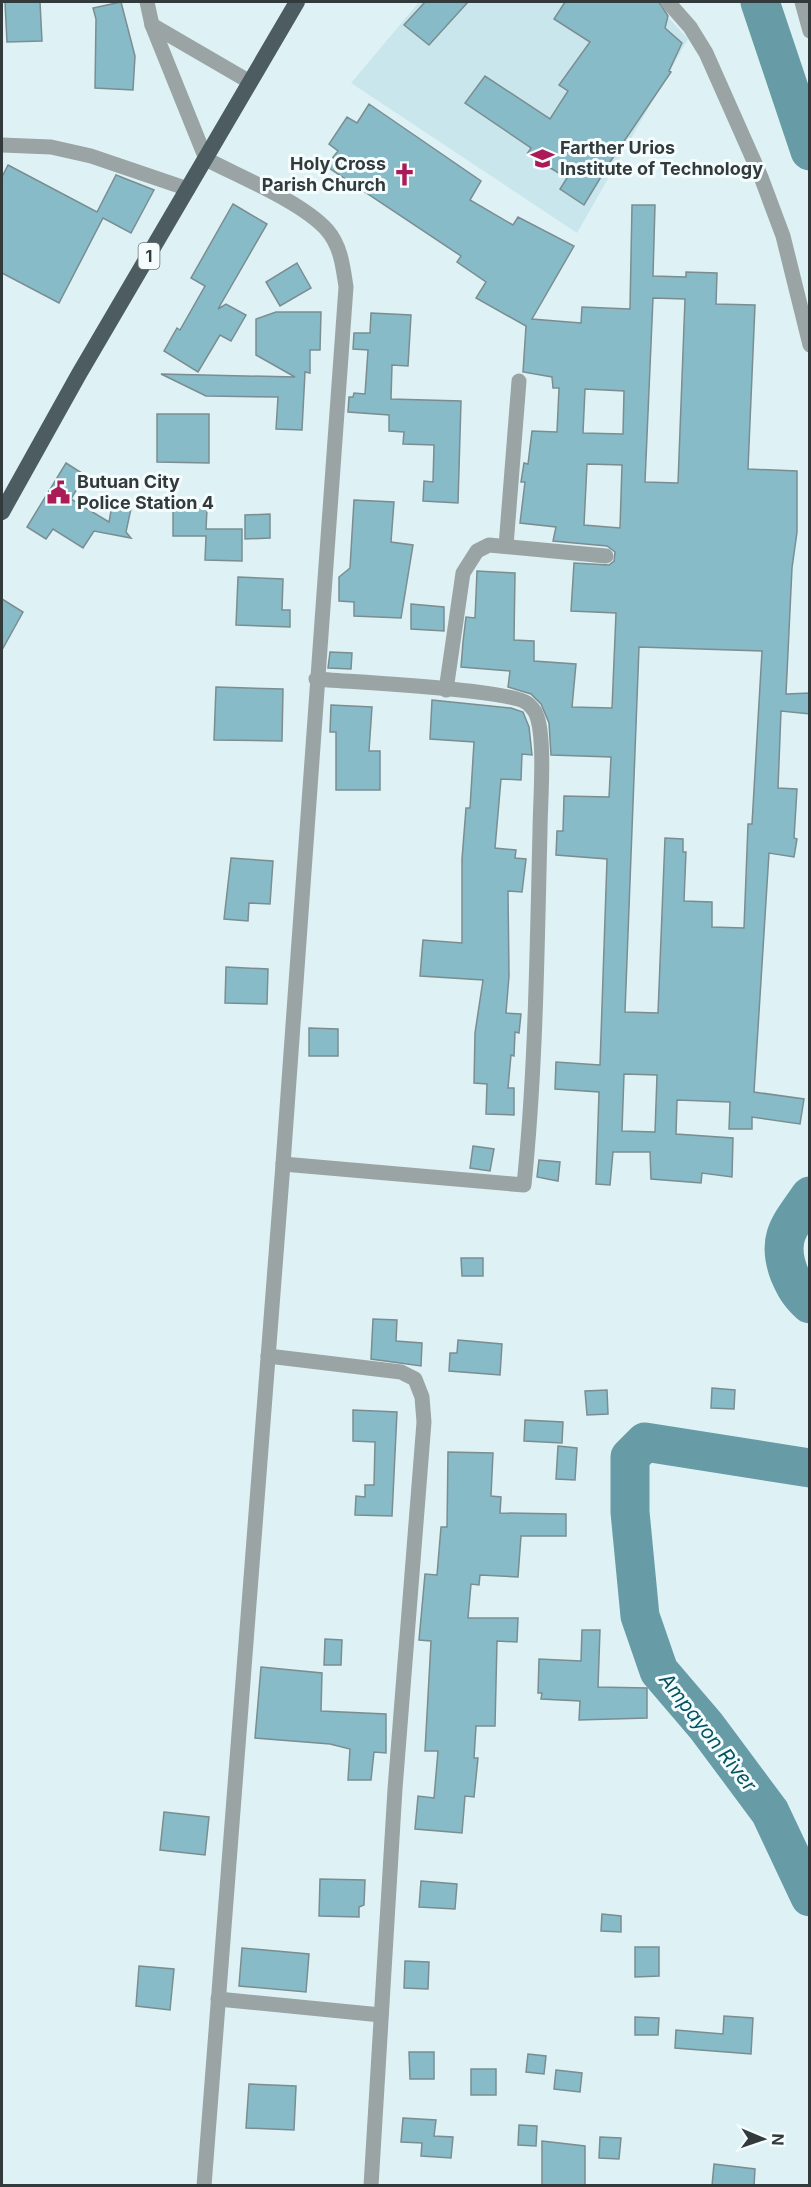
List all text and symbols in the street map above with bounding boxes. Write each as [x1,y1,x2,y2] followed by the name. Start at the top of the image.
[560,137,763,179] place label: Farther Urios Institute of Technology
[529,145,555,171] school or university icon: Farther Urios Institute of Technology
[262,153,386,195] place label: Holy Cross Parish Church
[391,161,417,187] church icon: Holy Cross Parish Church
[138,243,160,269] road number: 1
[77,471,214,513] place label: Butuan City Police Station 4
[46,479,72,505] public building icon: Butuan City Police Station 4
[654,1667,762,1796] water label: Ampayon River
[733,2109,793,2169] north arrow
[768,2133,788,2146] text: N

